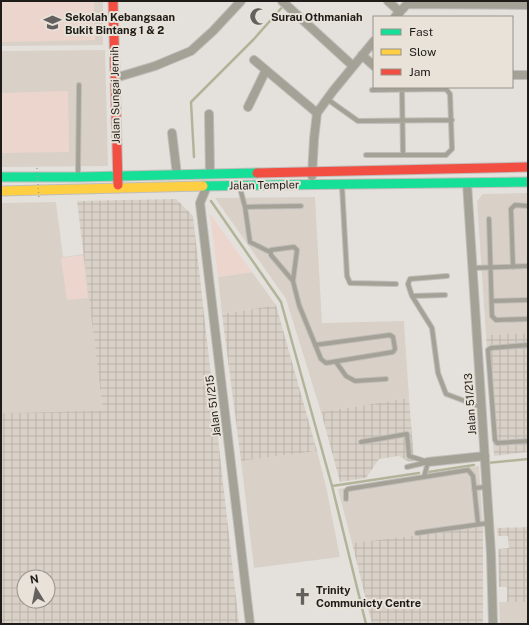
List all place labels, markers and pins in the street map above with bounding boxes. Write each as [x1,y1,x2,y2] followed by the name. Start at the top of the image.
[248,7,268,27] mosque icon: Surau Othmaniah
[65,11,175,36] place label: Sekolah Kebangsaan Bukit Bintang 1 & 2
[271,11,362,23] place label: Surau Othmaniah
[42,13,62,33] school or university icon: Sekolah Kebangsaan Bukit Bintang 1 & 2
[316,584,421,609] place label: Trinity Communicty Centre
[293,586,313,606] church icon: Trinity Communicty Centre

